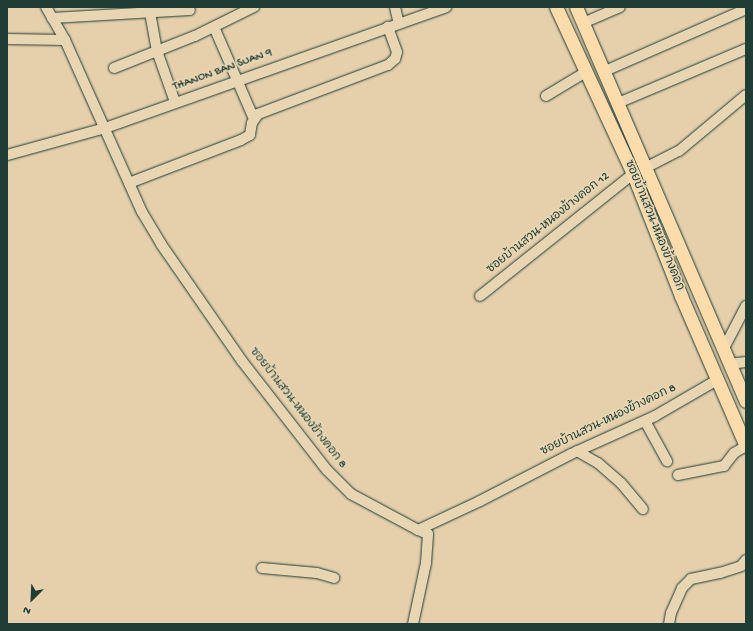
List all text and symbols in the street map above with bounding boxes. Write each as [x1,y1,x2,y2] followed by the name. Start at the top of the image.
[171,46,275,96] street label: THANON BAN SUAN 9
[620,159,686,293] street label: ซอยบ้านสวน-หนองข้างคอก
[485,170,613,278] street label: ซอยบ้านสวน-หนองข้างคอก 12
[245,346,349,472] street label: ซอยบ้านสวน-หนองข้างคอก 8
[539,382,679,460] street label: ซอยบ้านสวน-หนองข้างคอก 8
[12,579,52,619] north arrow
[21,603,33,617] text: N

